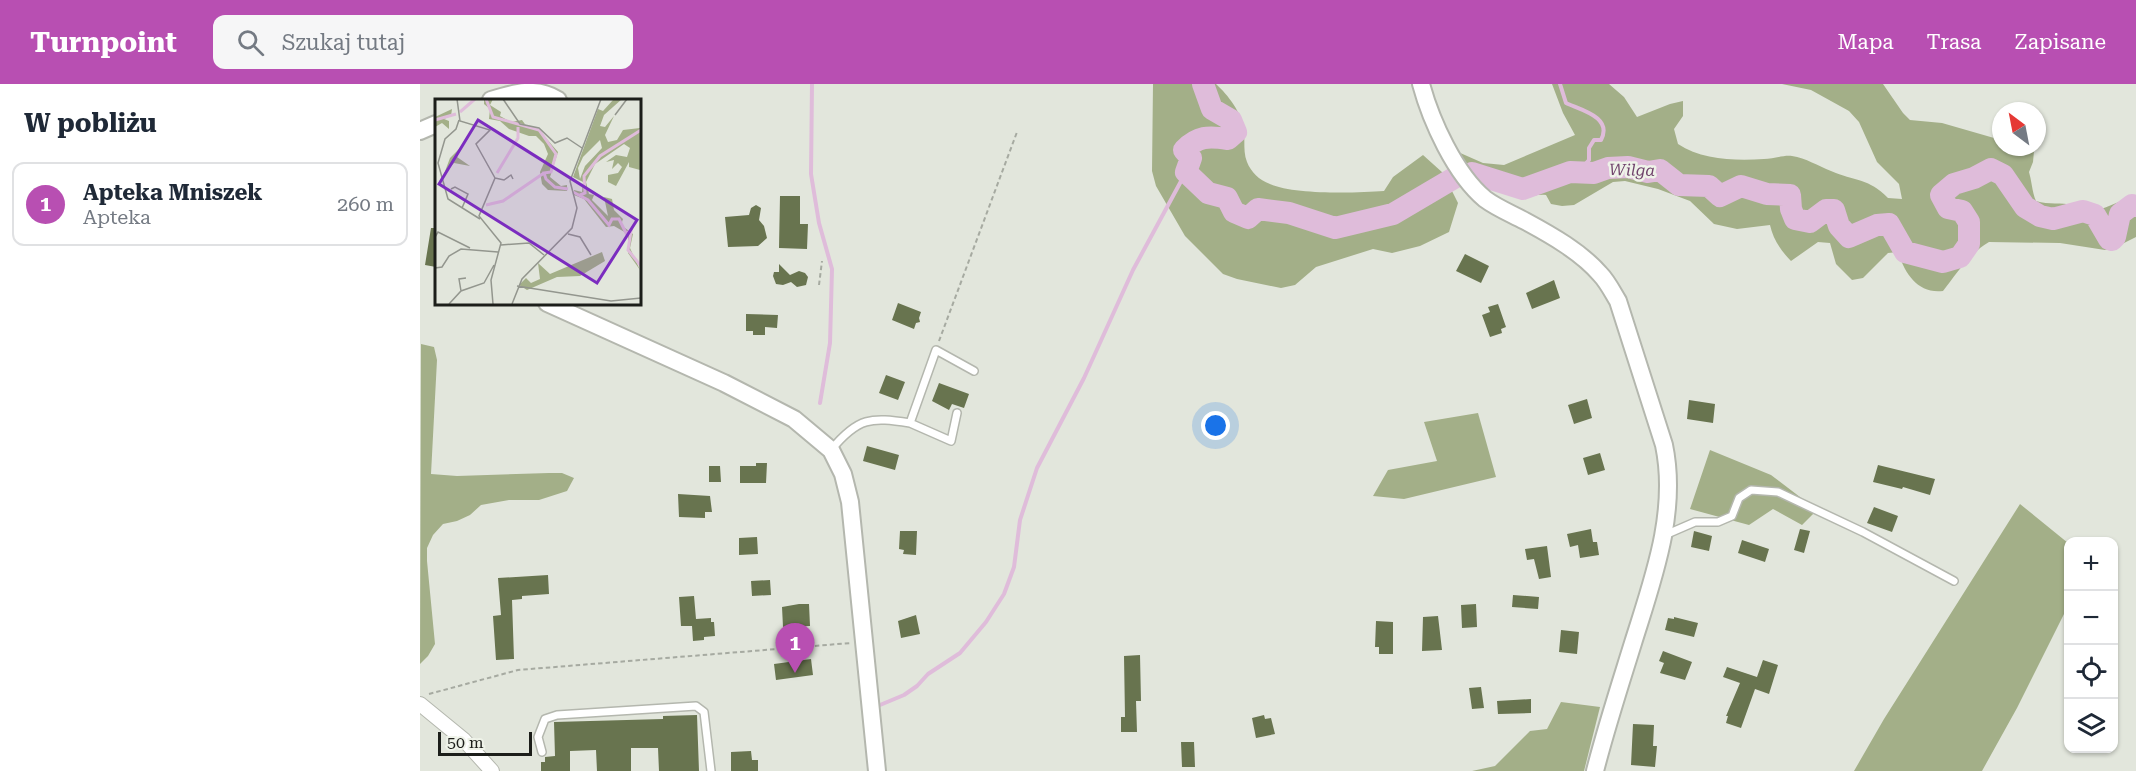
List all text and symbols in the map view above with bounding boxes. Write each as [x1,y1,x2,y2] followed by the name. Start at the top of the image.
[213,15,633,69] search box
[30,26,177,59] text: Turnpoint
[234,26,267,59] icon: search
[282,30,405,55] text: Szukaj tutaj
[1837,30,1894,54] text: Mapa
[1927,30,1981,54] text: Trasa
[2014,30,2106,54] text: Zapisane
[435,99,640,304] inset map
[1992,102,2046,156] north arrow
[24,108,157,138] text: W pobliżu
[1609,160,1655,180] water label: Wilga
[83,180,262,205] text: Apteka Mniszek
[40,192,51,216] text: 1
[337,192,394,216] text: 260 m
[83,205,151,229] text: Apteka
[1201,411,1230,440] your location
[2064,537,2118,753] map controls
[2064,537,2118,591] button: +
[2064,591,2118,645] button: −
[776,624,814,673] pin: 1
[2064,645,2118,699] button: locate
[2064,699,2118,753] button: layers
[438,729,532,756] scale bar
[447,733,484,752] text: 50 m

